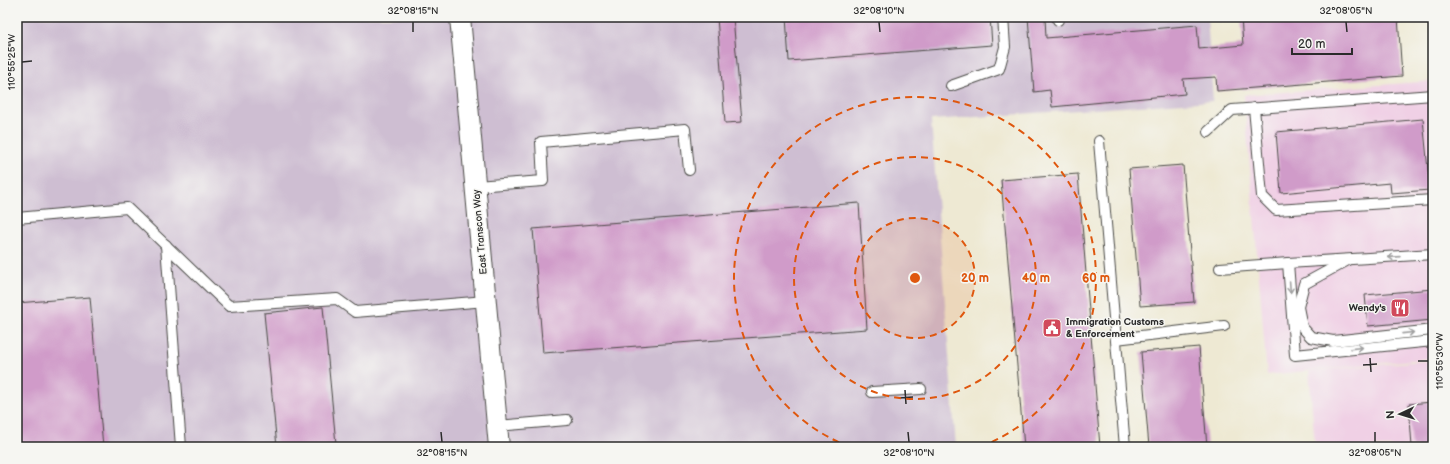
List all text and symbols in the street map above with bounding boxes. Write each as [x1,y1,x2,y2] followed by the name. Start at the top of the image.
[387,5,439,17] text: 32°08'15"N
[853,5,905,17] text: 32°08'10"N
[1319,5,1373,17] text: 32°08'05"N
[1292,30,1352,56] scale bar
[6,34,18,90] text: 110°55'25"W
[1298,37,1325,52] text: 20 m
[470,188,490,275] street label: East Transcon Way
[1388,253,1401,260] one-way arrow
[908,271,922,285] centre of rings
[961,271,989,286] text: 20 m
[1022,271,1050,286] text: 40 m
[1082,271,1110,286] text: 60 m
[1286,280,1294,293] one-way arrow
[1389,297,1411,319] restaurant icon: Wendy's
[1349,302,1386,314] place label: Wendy's
[1066,316,1164,340] place label: Immigration Customs & Enforcement
[1041,317,1063,339] public building icon: Immigration Customs & Enforcement
[1401,329,1414,337] one-way arrow
[1434,333,1446,389] text: 110°55'30"W
[1350,345,1363,352] one-way arrow
[1380,394,1420,434] north arrow
[1384,410,1397,419] text: N
[416,447,468,459] text: 32°08'15"N
[883,447,935,459] text: 32°08'10"N
[1348,447,1402,459] text: 32°08'05"N

